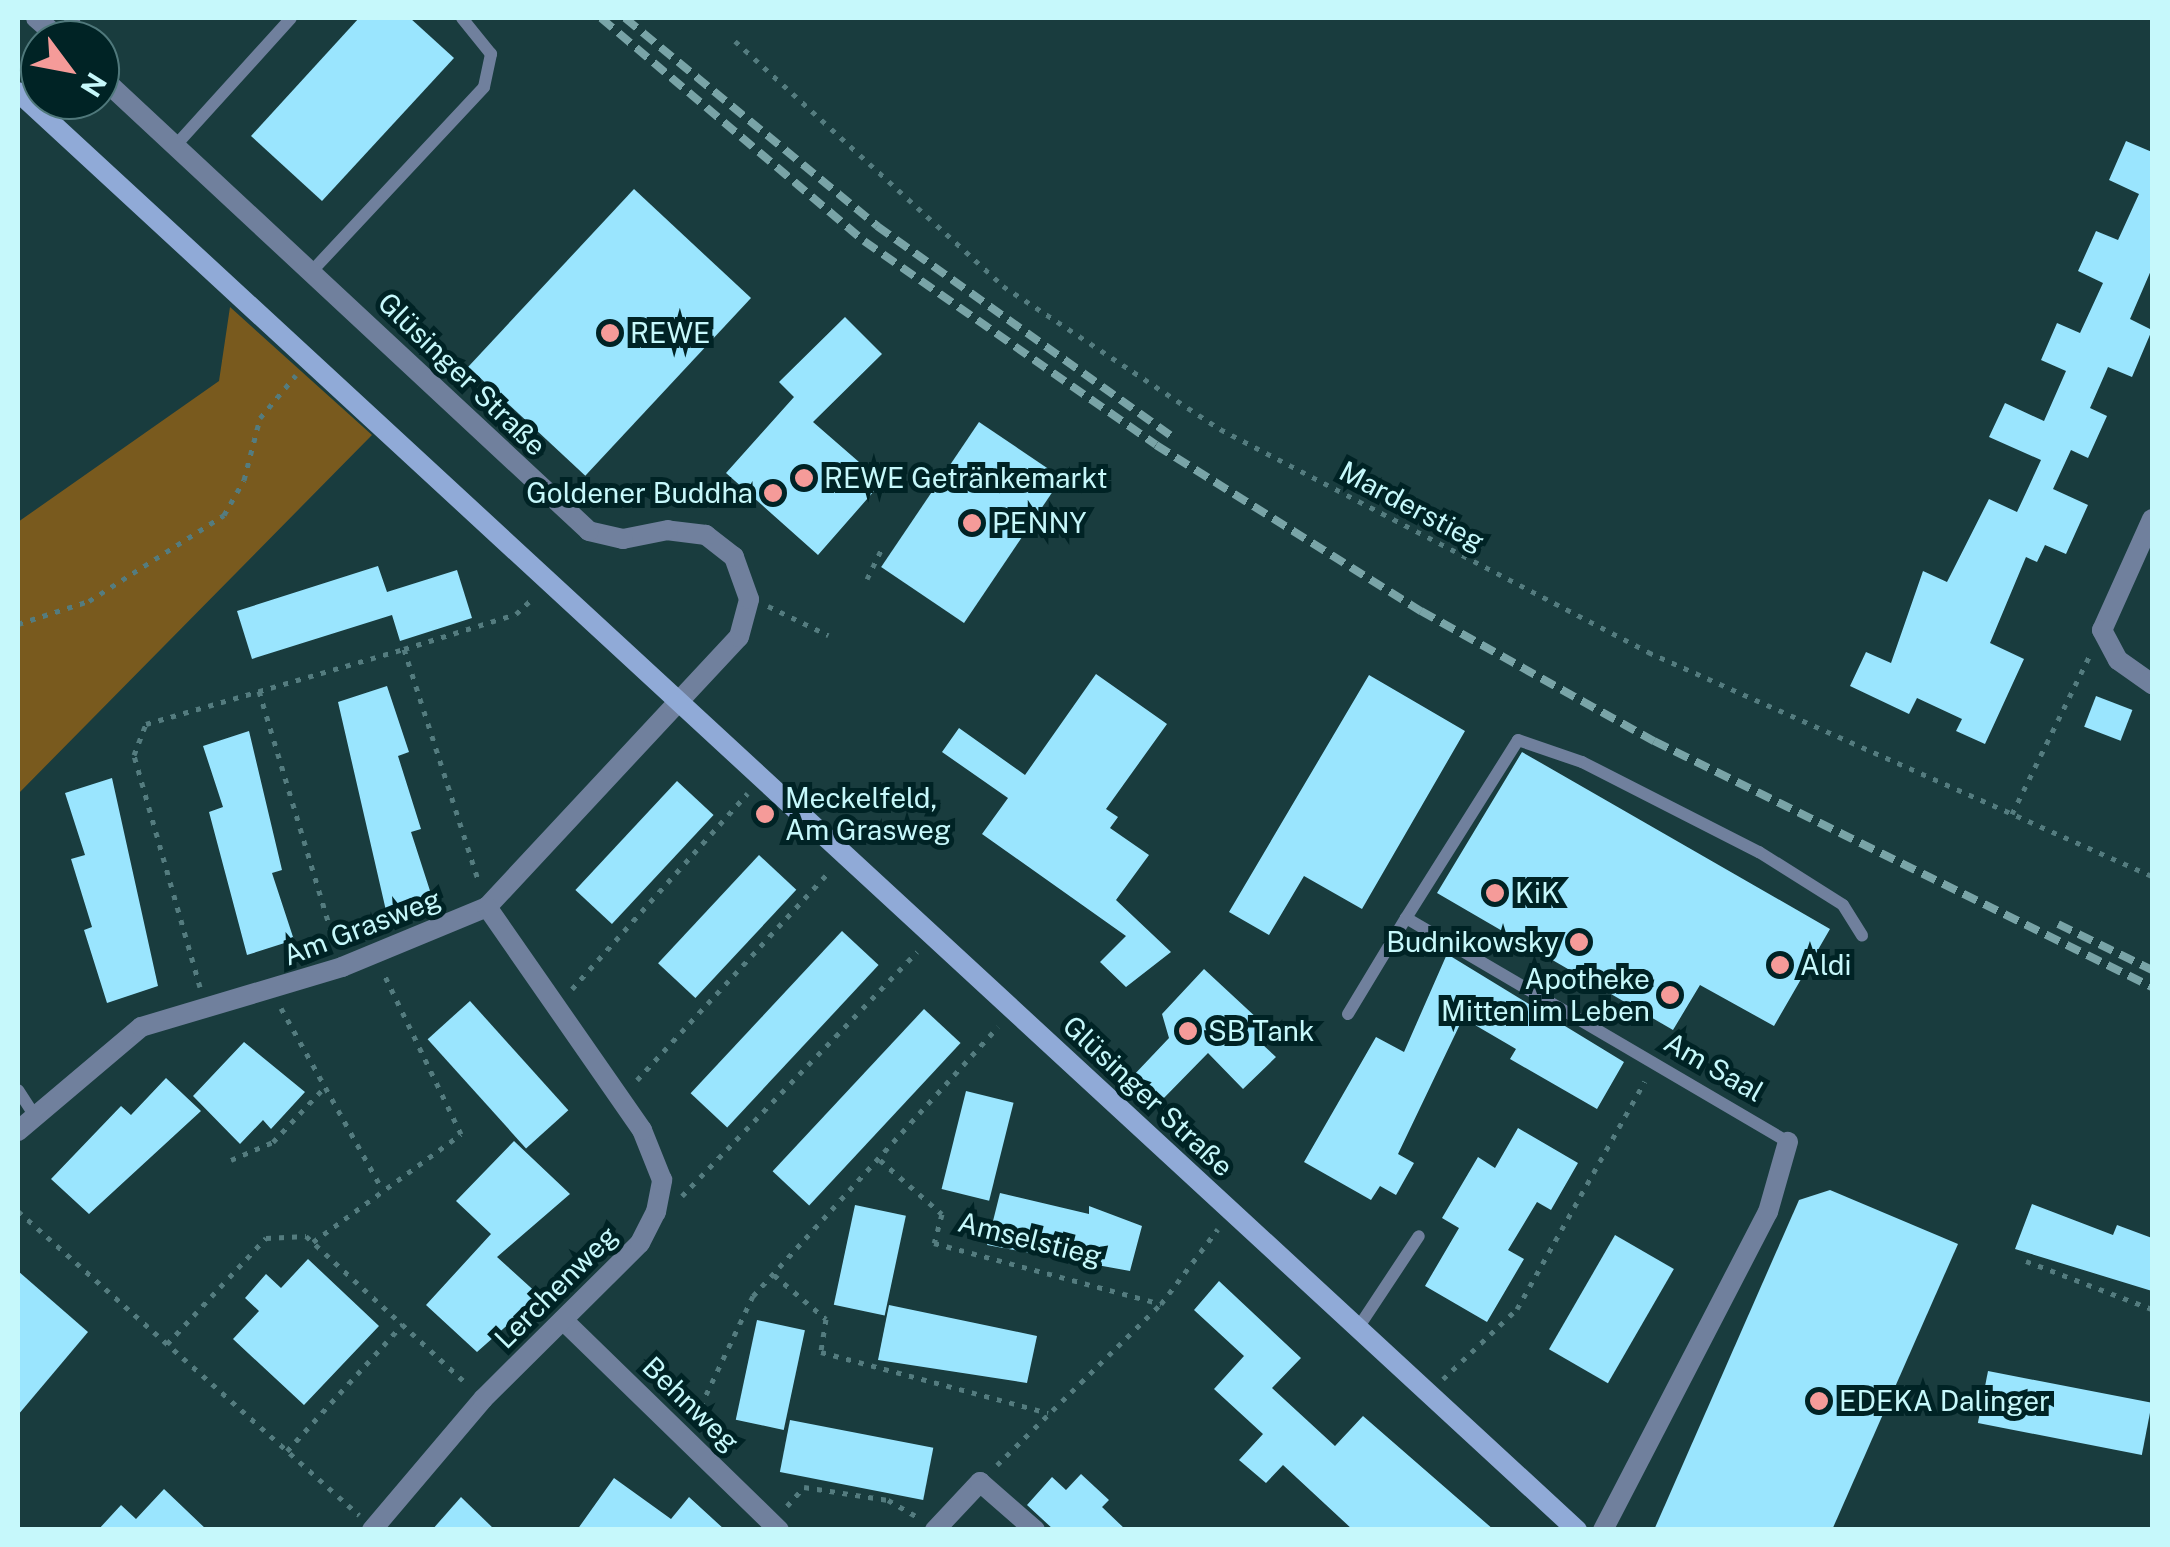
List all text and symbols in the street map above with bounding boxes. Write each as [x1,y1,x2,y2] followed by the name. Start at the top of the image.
[20,20,120,120] north arrow
[74,67,114,103] text: N
[371,285,553,463] street label: Glüsinger Straße
[630,316,710,350] place label: REWE
[599,322,621,344] marker: REWE
[1334,454,1490,558] street label: Marderstieg
[824,461,1108,495] place label: REWE Getränkemarkt
[793,467,815,489] marker: REWE Getränkemarkt
[526,476,753,510] place label: Goldener Buddha
[762,482,784,504] marker: Goldener Buddha
[992,506,1087,540] place label: PENNY
[961,512,983,534] marker: PENNY
[785,781,951,847] place label: Meckelfeld, Am Grasweg
[754,803,776,825] marker: Meckelfeld, Am Grasweg
[1515,876,1560,910] place label: KiK
[278,882,446,972] street label: Am Grasweg
[1484,882,1506,904] marker: KiK
[1386,925,1559,959] place label: Budnikowsky
[1568,931,1590,953] marker: Budnikowsky
[1800,948,1851,982] place label: Aldi
[1769,954,1791,976] marker: Aldi
[1441,962,1650,1028] place label: Apotheke Mitten im Leben
[1659,984,1681,1006] marker: Apotheke Mitten im Leben
[1056,1009,1240,1183] street label: Glüsinger Straße
[1208,1014,1315,1048] place label: SB Tank
[1177,1020,1199,1042] marker: SB Tank
[1658,1025,1770,1109] street label: Am Saal
[955,1205,1105,1273] street label: Amselstieg
[488,1219,624,1355] street label: Lerchenweg
[636,1350,746,1458] street label: Behnweg
[1839,1384,2050,1418] place label: EDEKA Dalinger
[1808,1390,1830,1412] marker: EDEKA Dalinger

